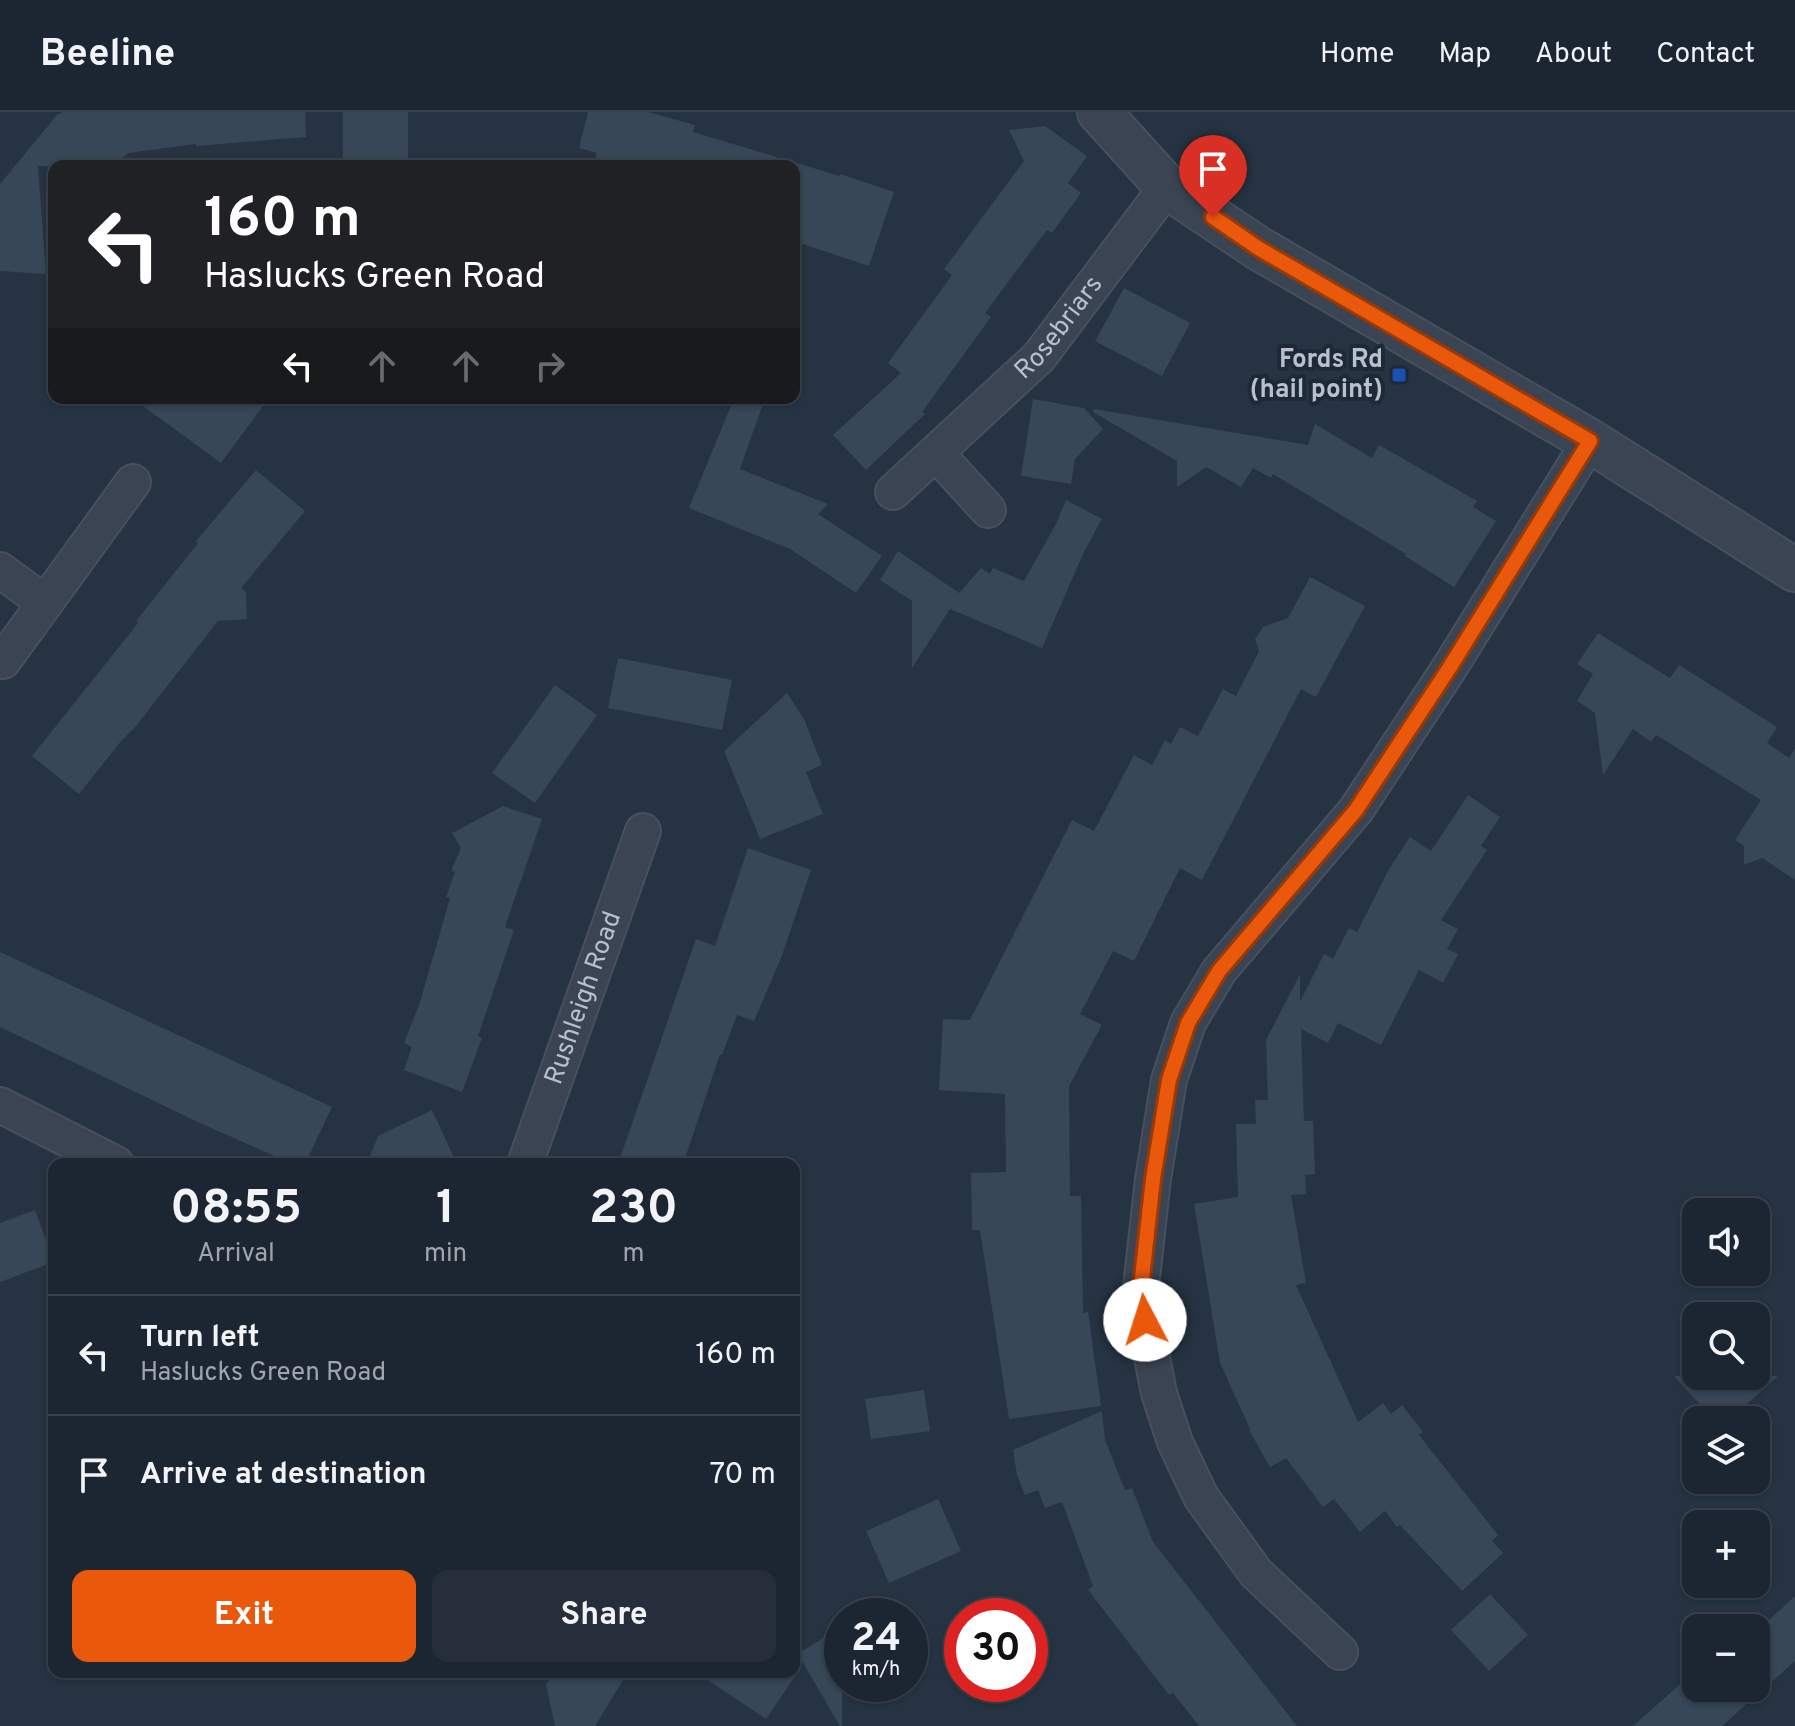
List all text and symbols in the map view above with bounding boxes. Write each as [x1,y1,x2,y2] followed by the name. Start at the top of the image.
[40,31,175,80] text: Beeline
[1320,37,1394,73] text: Home
[1438,37,1491,73] text: Map
[1535,37,1612,73] text: About
[1656,37,1755,73] text: Contact
[1179,135,1247,217] pin
[1191,147,1235,191] icon: arrive
[204,186,361,256] text: 160 m
[72,192,176,296] icon: left
[204,255,545,301] text: Haslucks Green Road
[1008,269,1111,387] street label: Rosebriars
[276,344,320,388] icon: left
[360,344,404,388] icon: ahead
[444,344,488,388] icon: ahead
[528,344,572,388] icon: right
[1250,344,1383,407] place label: Fords Rd (hail point)
[1390,366,1408,384] marker: Fords Rd (hail point)
[538,907,630,1089] street label: Rushleigh Road
[170,1180,302,1240] text: 08:55
[436,1180,455,1240] text: 1
[589,1180,678,1240] text: 230
[1682,1198,1770,1702] map controls
[1682,1198,1770,1286] button: sound
[197,1238,275,1271] text: Arrival
[424,1238,467,1271] text: min
[623,1238,645,1271] text: m
[1103,1278,1187,1362] position arrow
[1682,1302,1770,1390] button: search
[140,1320,260,1357] text: Turn left
[72,1333,116,1377] icon: left
[695,1337,776,1374] text: 160 m
[140,1357,386,1390] text: Haslucks Green Road
[1682,1406,1770,1494] button: layers
[72,1453,116,1497] icon: arrive
[140,1457,426,1494] text: Arrive at destination
[710,1457,776,1494] text: 70 m
[1682,1510,1770,1598] button: +
[72,1570,416,1662] button: Exit
[432,1570,776,1662] button: Share
[944,1598,1048,1702] speed limit sign: 30
[1682,1614,1770,1702] button: −
[851,1615,901,1665] text: 24
[852,1657,900,1683] text: km/h

